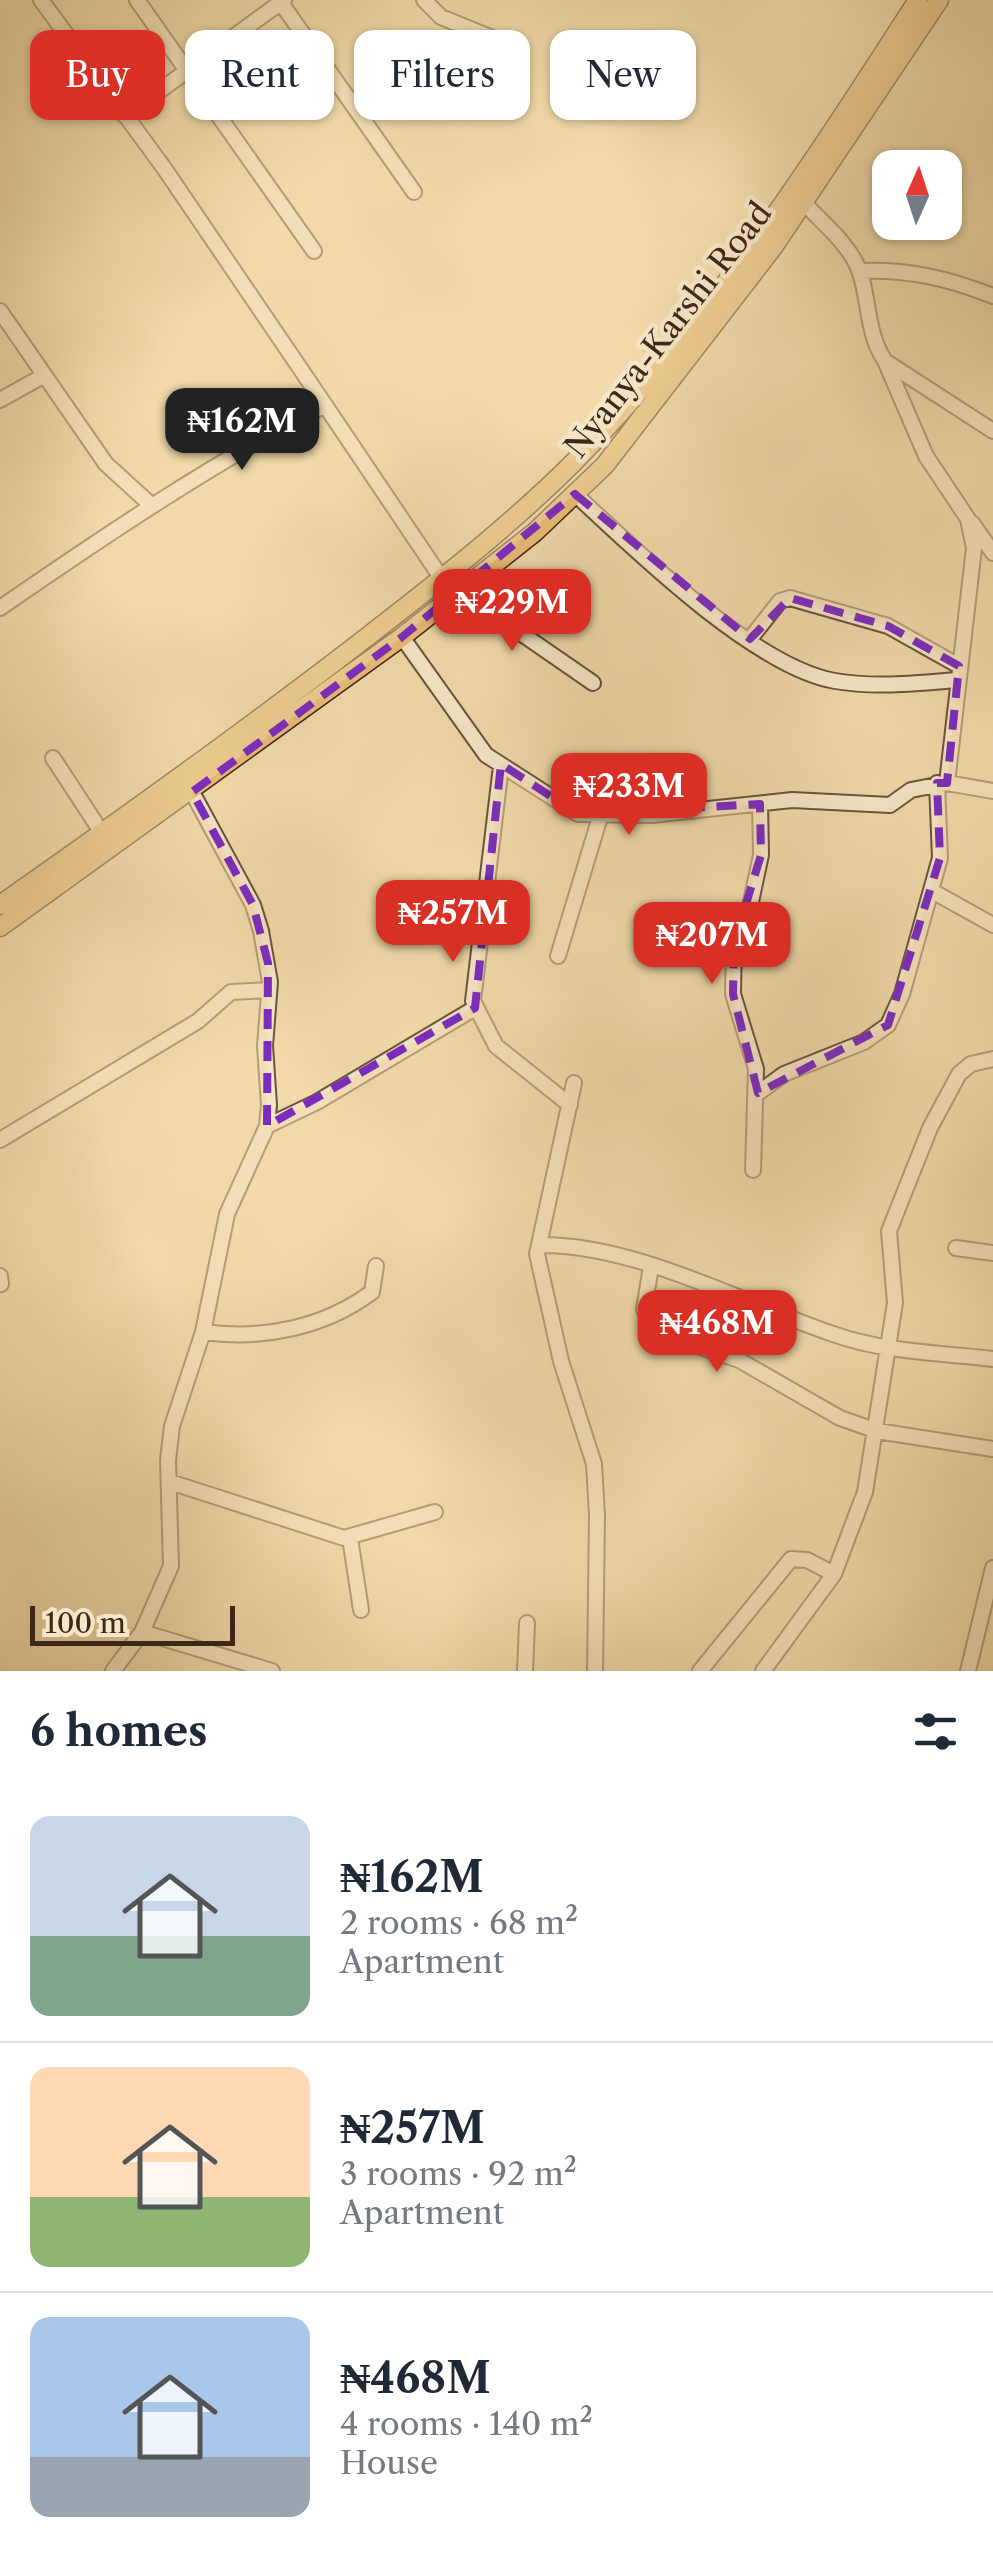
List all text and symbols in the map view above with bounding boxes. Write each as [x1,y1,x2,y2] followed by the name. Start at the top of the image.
[30,30,165,120] chip: Buy
[185,30,334,120] chip: Rent
[354,30,530,120] chip: Filters
[550,30,696,120] chip: New
[872,150,962,240] north arrow
[872,150,962,240] map controls
[556,194,779,465] street label: Nyanya-Karshi Road
[172,388,312,473] pin: ₦162M
[187,401,297,440] text: ₦162M
[442,569,582,654] pin: ₦229M
[455,582,569,621] text: ₦229M
[559,753,699,838] pin: ₦233M
[573,766,685,805] text: ₦233M
[383,880,523,965] pin: ₦257M
[398,893,508,932] text: ₦257M
[642,902,782,987] pin: ₦207M
[655,915,769,954] text: ₦207M
[647,1290,787,1375] pin: ₦468M
[660,1303,774,1342] text: ₦468M
[30,1601,235,1646] scale bar
[45,1606,126,1640] text: 100 m
[908,1704,963,1759] icon: filters
[30,1705,208,1757] text: 6 homes
[340,1851,484,1903] text: ₦162M
[110,1856,230,1976] icon: home
[340,1903,578,1942] text: 2 rooms · 68 m²
[340,1942,504,1981] text: Apartment
[340,2102,485,2154] text: ₦257M
[110,2107,230,2227] icon: home
[340,2154,577,2193] text: 3 rooms · 92 m²
[340,2193,504,2232] text: Apartment
[340,2352,491,2404] text: ₦468M
[110,2357,230,2477] icon: home
[340,2404,593,2443] text: 4 rooms · 140 m²
[340,2443,438,2482] text: House

